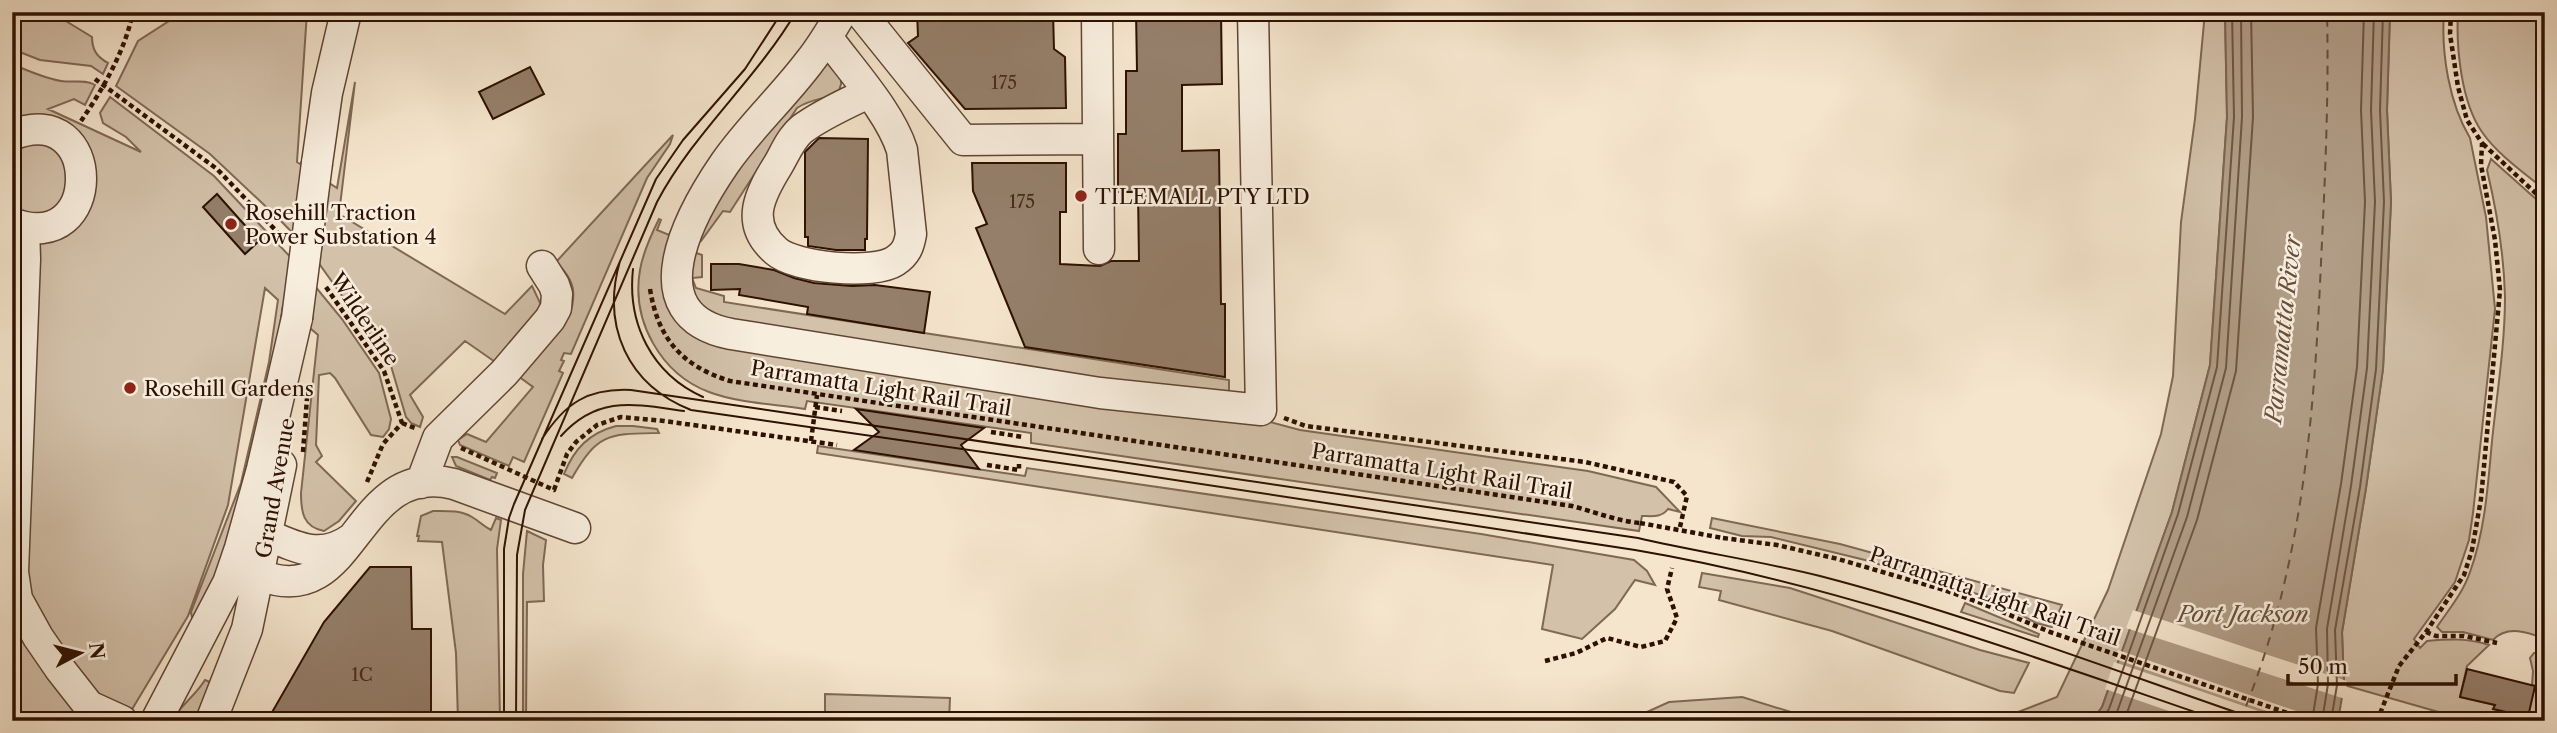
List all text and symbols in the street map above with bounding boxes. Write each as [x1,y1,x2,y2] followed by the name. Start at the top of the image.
[991,72,1017,94] house number: 175
[1095,184,1310,209] place label: TILEMALL PTY LTD
[1073,188,1089,204] marker: TILEMALL PTY LTD
[1009,191,1035,213] house number: 175
[245,200,437,249] place label: Rosehill Traction Power Substation 4
[223,216,239,232] marker: Rosehill Traction Power Substation 4
[2259,232,2307,426] water label: Parramatta River
[324,267,405,370] street label: Wilderline
[749,355,1013,421] street label: Parramatta Light Rail Trail
[144,376,314,401] place label: Rosehill Gardens
[122,380,138,396] marker: Rosehill Gardens
[250,416,300,560] street label: Grand Avenue
[1310,438,1574,504] street label: Parramatta Light Rail Trail
[1866,541,2124,651] street label: Parramatta Light Rail Trail
[2176,600,2309,628] water label: Port Jackson
[46,618,116,688] north arrow
[84,641,109,661] text: N
[2288,642,2456,686] scale bar
[2298,654,2348,679] text: 50 m
[351,664,373,686] house number: 1C

